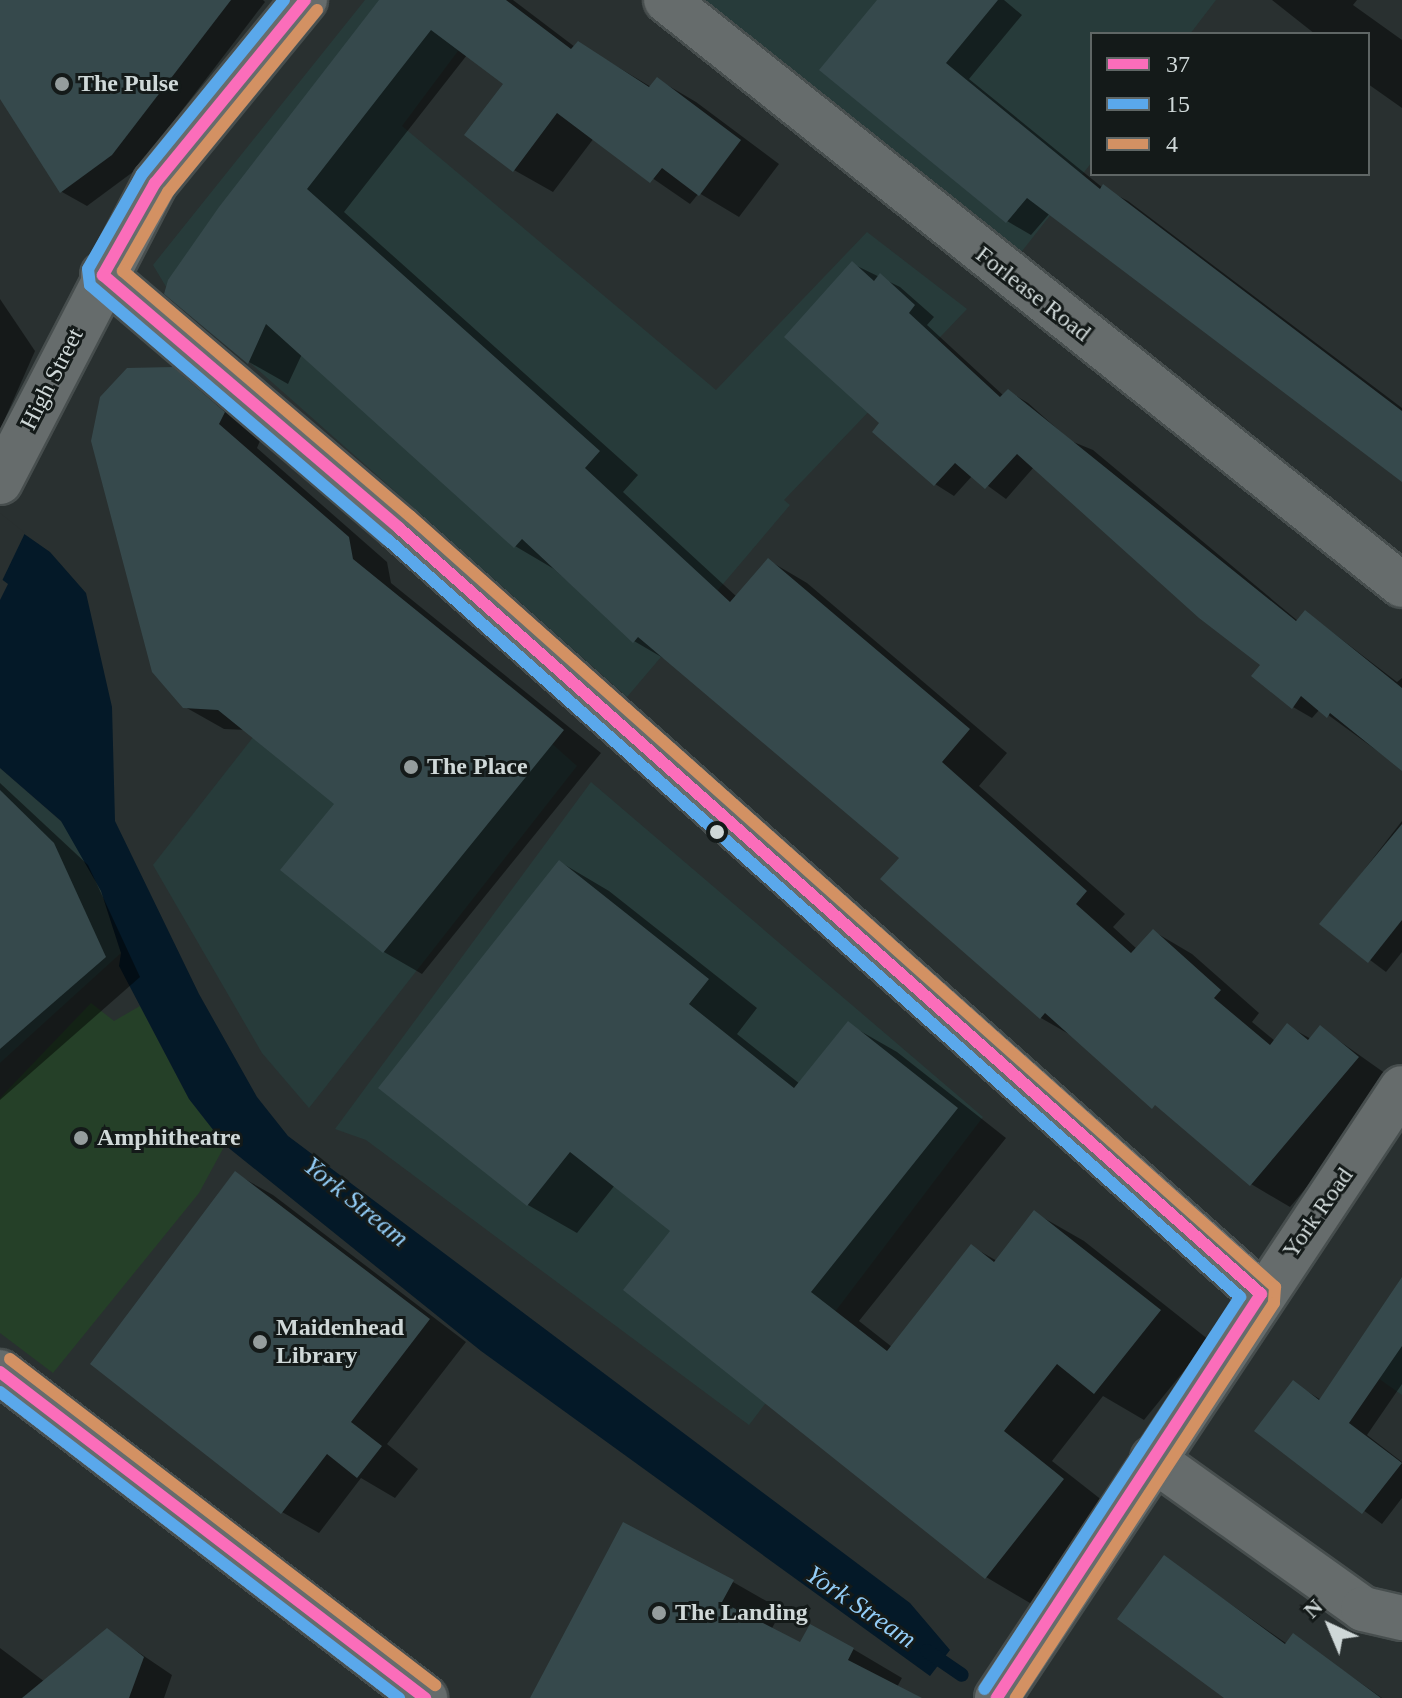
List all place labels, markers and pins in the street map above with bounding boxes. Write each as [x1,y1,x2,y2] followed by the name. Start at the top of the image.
[78,70,179,98] place label: The Pulse
[53,75,71,93] marker: The Pulse
[427,753,528,781] place label: The Place
[402,758,420,776] marker: The Place
[709,824,725,840] unlabelled marker
[97,1124,241,1152] place label: Amphitheatre
[72,1129,90,1147] marker: Amphitheatre
[276,1314,404,1370] place label: Maidenhead Library
[251,1333,269,1351] marker: Maidenhead Library
[675,1599,808,1627] place label: The Landing
[650,1604,668,1622] marker: The Landing

